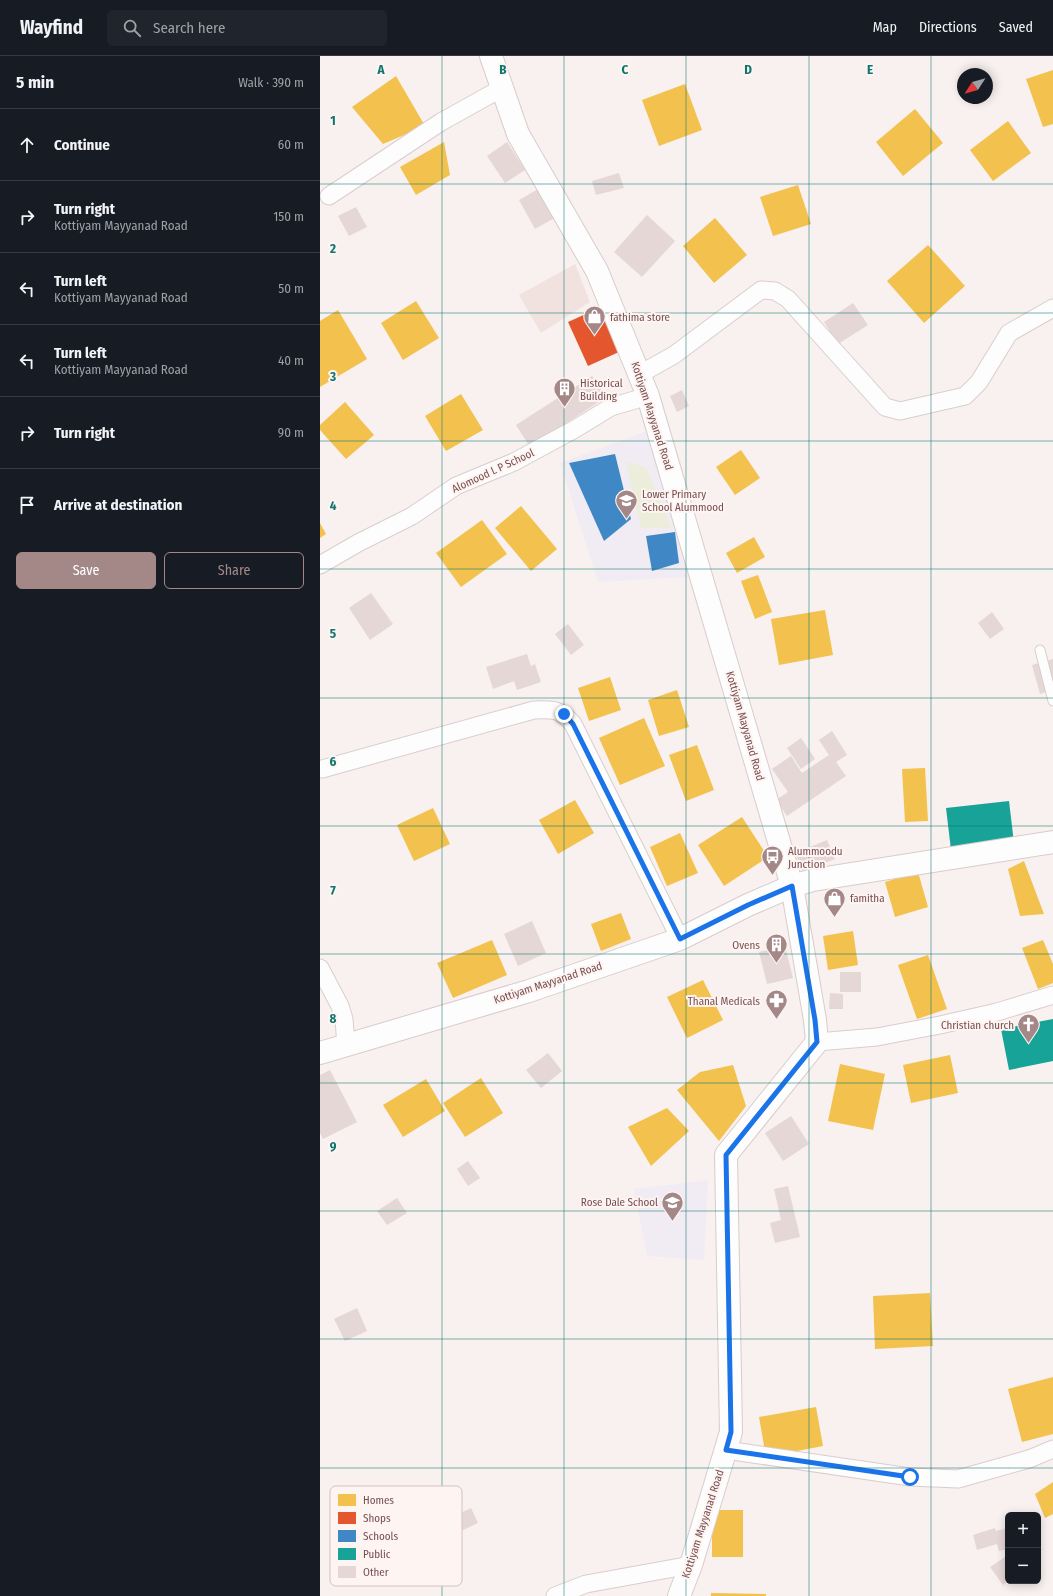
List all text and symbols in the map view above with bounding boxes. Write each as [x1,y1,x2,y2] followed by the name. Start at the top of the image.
[107,10,387,46] search box
[20,16,83,39] text: Wayfind
[121,17,143,39] icon: search
[153,19,225,37] text: Search here
[873,19,897,36] text: Map
[919,19,977,36] text: Directions
[999,19,1033,36] text: Saved
[376,62,385,77] text: A
[499,62,507,77] text: B
[622,62,629,77] text: C
[744,62,752,77] text: D
[867,62,873,77] text: E
[957,68,993,104] north arrow
[16,72,54,93] text: 5 min
[238,75,304,90] text: Walk · 390 m
[330,113,336,128] text: 1
[16,134,38,156] icon: ahead
[54,136,110,154] text: Continue
[278,137,304,152] text: 60 m
[54,200,115,218] text: Turn right
[16,206,38,228] icon: right
[273,209,304,224] text: 150 m
[54,218,188,233] text: Kottiyam Mayyanad Road
[329,241,336,256] text: 2
[54,272,107,290] text: Turn left
[16,278,38,300] icon: left
[278,281,304,296] text: 50 m
[54,290,188,305] text: Kottiyam Mayyanad Road
[581,304,607,337] shop icon: fathima store
[610,311,670,324] place label: fathima store
[54,344,107,362] text: Turn left
[16,350,38,372] icon: left
[278,353,304,368] text: 40 m
[628,360,676,472] street label: Kottiyam Mayyanad Road
[54,362,188,377] text: Kottiyam Mayyanad Road
[329,369,336,384] text: 3
[552,376,578,409] building icon: Historical Building
[580,377,623,403] place label: Historical Building
[16,422,38,444] icon: right
[54,424,115,442] text: Turn right
[278,425,304,440] text: 90 m
[450,446,536,496] street label: Alomood L P School
[613,487,639,520] school or university icon: Lower Primary School Alummood
[642,488,724,514] place label: Lower Primary School Alummood
[16,494,38,516] icon: arrive
[54,496,182,514] text: Arrive at destination
[330,498,337,513] text: 4
[16,552,156,589] button: Save
[164,552,304,589] button: Share
[330,626,336,641] text: 5
[723,670,767,782] street label: Kottiyam Mayyanad Road
[555,705,573,723] route end
[330,754,337,769] text: 6
[759,844,785,877] bus stop icon: Alummoodu Junction
[788,845,843,871] place label: Alummoodu Junction
[330,883,336,898] text: 7
[822,885,848,918] shop icon: famitha
[850,892,885,905] place label: famitha
[763,932,789,965] building icon: Ovens
[732,939,760,952] place label: Ovens
[492,959,604,1007] street label: Kottiyam Mayyanad Road
[763,988,789,1021] pharmacy icon: Thanal Medicals
[688,995,760,1008] place label: Thanal Medicals
[330,1011,337,1026] text: 8
[1016,1012,1042,1045] church icon: Christian church
[941,1019,1014,1032] place label: Christian church
[330,1139,337,1154] text: 9
[660,1189,686,1222] school or university icon: Rose Dale School
[581,1196,658,1209] place label: Rose Dale School
[679,1468,727,1580] street label: Kottiyam Mayyanad Road
[901,1468,919,1486] route start
[330,1486,462,1586] legend
[363,1494,394,1507] text: Homes
[363,1512,391,1525] text: Shops
[1005,1512,1041,1584] map controls
[1005,1512,1041,1548] button: +
[363,1530,398,1543] text: Schools
[363,1548,391,1561] text: Public
[1005,1548,1041,1584] button: −
[363,1566,389,1579] text: Other

